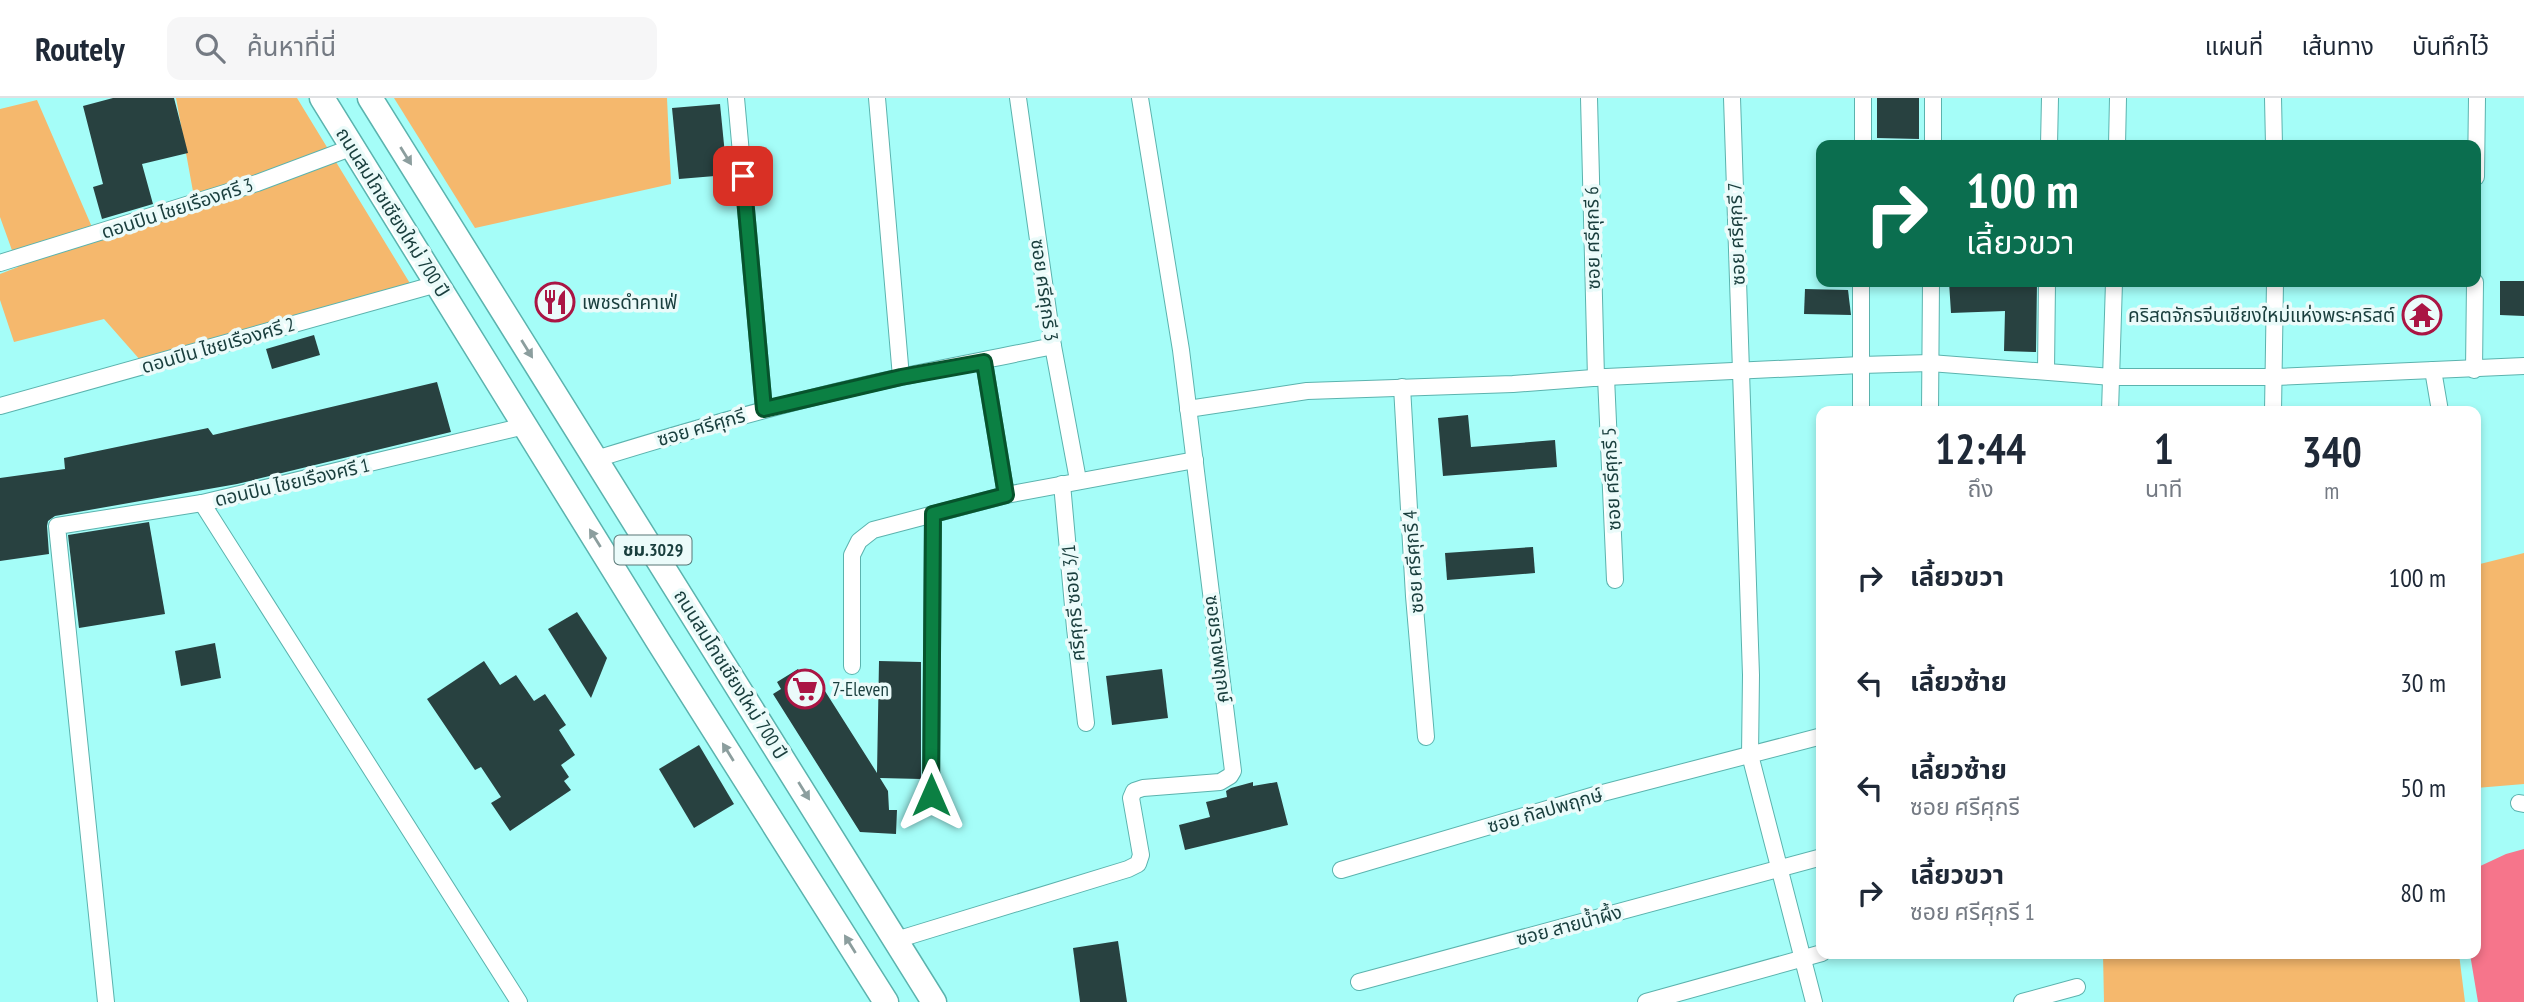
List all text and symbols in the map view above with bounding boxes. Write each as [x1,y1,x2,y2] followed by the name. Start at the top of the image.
[167,17,657,80] search box
[35,27,125,70] text: Routely
[191,29,229,67] icon: search
[247,30,336,63] text: ค้นหาที่นี่
[2205,31,2263,62] text: แผนที่
[2301,31,2374,62] text: เส้นทาง
[2412,31,2489,62] text: บันทึกไว้
[331,123,455,301] street label: ถนนสมโภชเชียงใหม่ 700 ปี
[399,146,412,165] one-way arrow
[713,146,773,206] pin
[724,157,762,195] icon: arrive
[1966,158,2079,222] text: 100 m
[1851,168,1942,259] icon: right
[98,172,256,244] street label: ดอนปิน ไชยเรืองศรี 3
[1722,182,1750,286] street label: ซอย ศรีศุกรี 7
[1579,186,1605,290] street label: ซอย ศรีศุกรี 6
[1966,221,2074,263] text: เลี้ยวขวา
[1026,237,1064,343] street label: ซอย ศรีศุกรี 3
[534,281,576,323] restaurant icon: เพชรดำคาเฟ่
[582,290,677,314] place label: เพชรดำคาเฟ่
[2401,294,2443,336] temple icon: คริสตจักรจีนเชียงใหม่แห่งพระคริสต์
[2128,303,2395,327] place label: คริสตจักรจีนเชียงใหม่แห่งพระคริสต์
[139,312,297,378] street label: ดอนปิน ไชยเรืองศรี 2
[520,339,533,358] one-way arrow
[654,403,748,451] street label: ซอย ศรีศุกรี
[1935,421,2026,476] text: 12:44
[2154,421,2174,476] text: 1
[2302,424,2362,479] text: 340
[1596,427,1626,531] street label: ซอย ศรีศุกรี 5
[212,453,372,511] street label: ดอนปิน ไชยเรืองศรี 1
[1967,474,1994,503] text: ถึง
[2145,474,2183,503] text: นาที
[2324,476,2339,505] text: m
[1397,509,1429,614] street label: ซอย ศรีศุกรี 4
[588,529,601,548] one-way arrow
[614,536,692,564] road number: ชม.3029
[1056,544,1090,662] street label: ศรีศุกรี ซอย 3/1
[1851,559,1889,597] icon: right
[1910,560,2004,593] text: เลี้ยวขวา
[2388,561,2446,594] text: 100 m
[669,585,793,763] street label: ถนนสมโภชเชียงใหม่ 700 ปี
[1200,594,1238,704] street label: ซอยราชพฤกษ์
[1851,664,1889,702] icon: left
[1910,665,2007,698] text: เลี้ยวซ้าย
[2400,666,2446,699] text: 30 m
[784,668,826,710] supermarket icon: 7-Eleven
[832,677,889,701] place label: 7-Eleven
[722,742,735,762] one-way arrow
[1910,753,2007,786] text: เลี้ยวซ้าย
[894,758,968,832] position arrow
[1851,769,1889,807] icon: left
[2400,771,2446,804] text: 50 m
[797,781,810,800] one-way arrow
[1485,782,1605,838] street label: ซอย กัลปพฤกษ์
[1910,792,2020,821] text: ซอย ศรีศุกรี
[1910,858,2004,891] text: เลี้ยวขวา
[1851,874,1889,912] icon: right
[2400,876,2446,909] text: 80 m
[1910,897,2035,926] text: ซอย ศรีศุกรี 1
[1513,898,1625,951] street label: ซอย สายน้ำผึ้ง
[843,935,856,954] one-way arrow

